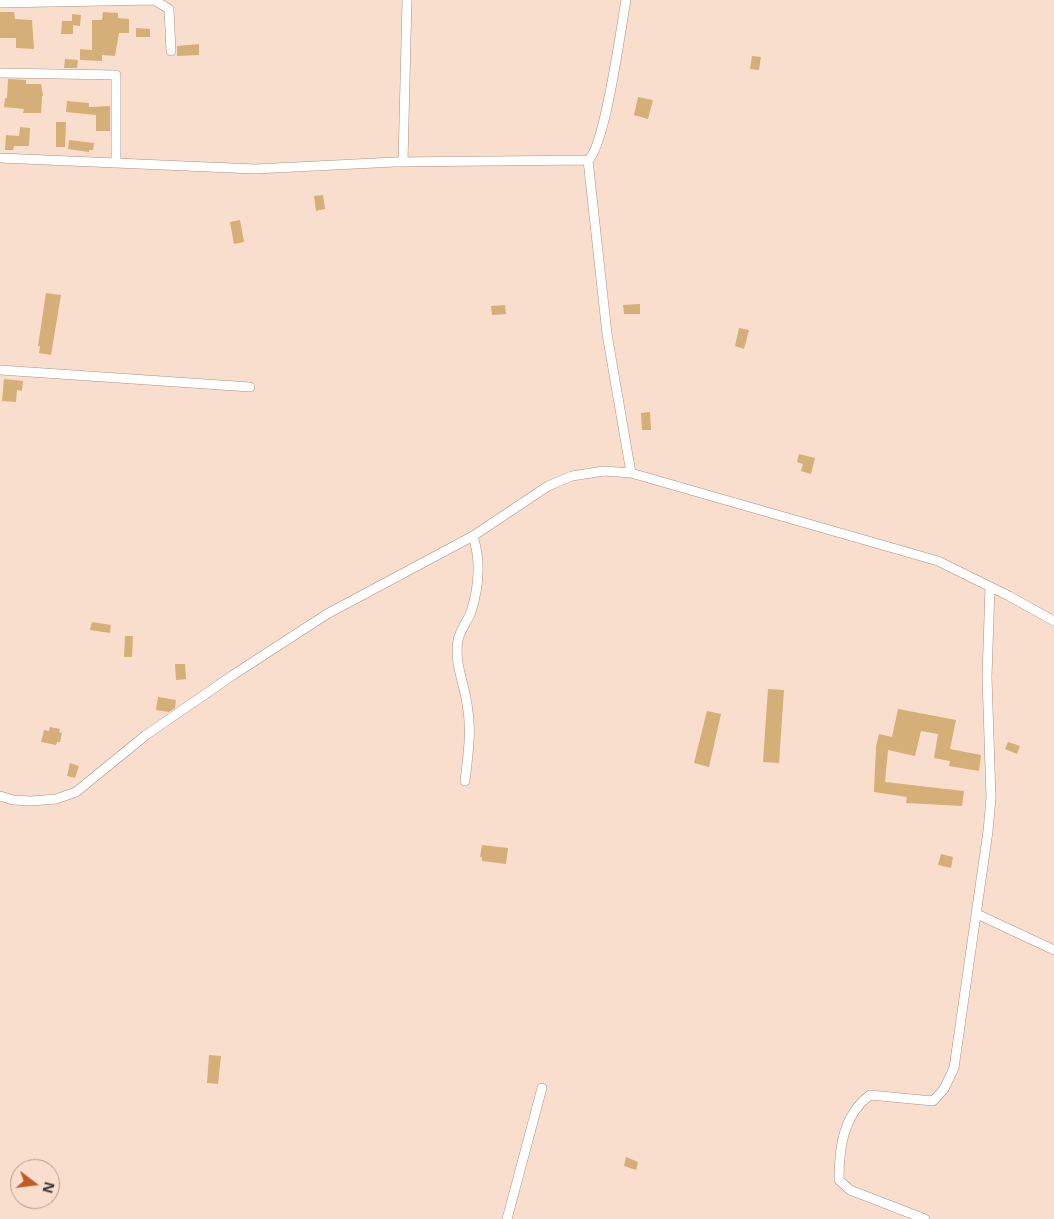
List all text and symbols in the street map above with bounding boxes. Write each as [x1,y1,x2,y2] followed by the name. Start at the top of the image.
[10,1159,60,1209] north arrow
[38,1180,60,1196] text: N

